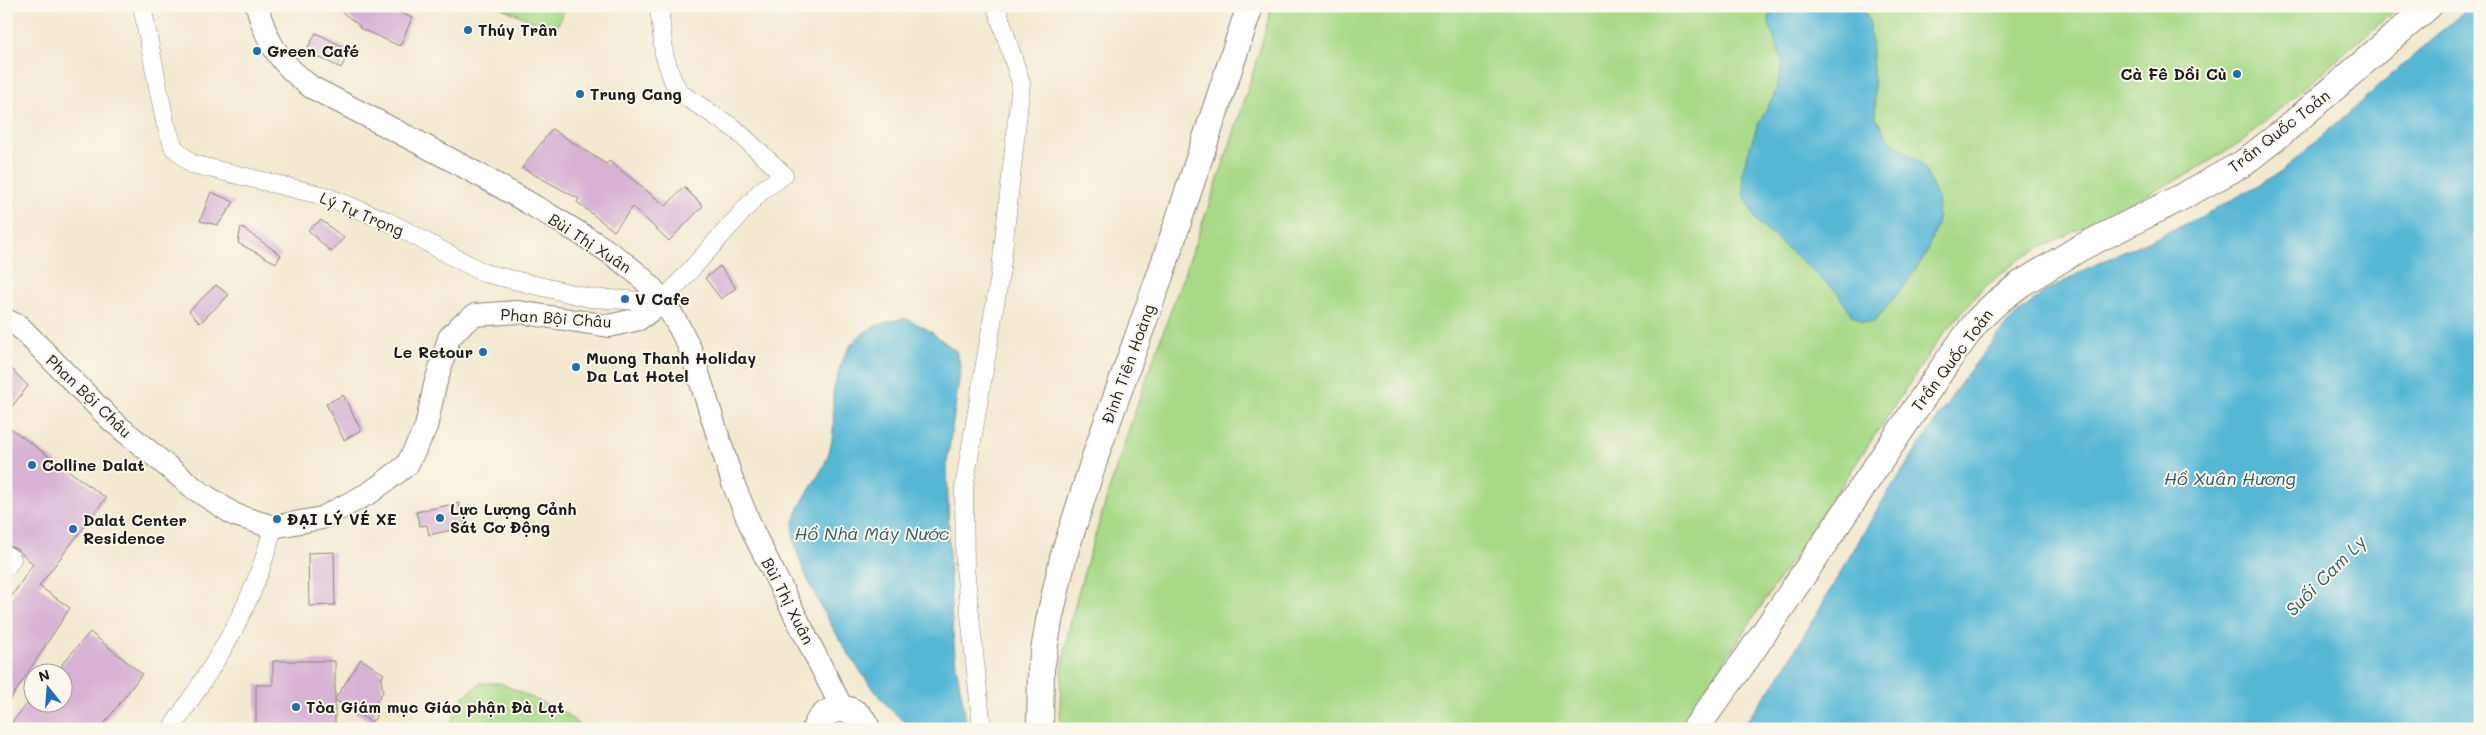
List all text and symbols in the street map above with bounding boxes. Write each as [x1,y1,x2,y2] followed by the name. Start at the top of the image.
[478,19,557,40] place label: Thúy Trân
[462,24,474,36] marker: Thúy Trân
[267,40,359,61] place label: Green Café
[251,45,263,57] marker: Green Café
[2121,63,2227,84] place label: Cà Fê Dồi Cù
[2231,68,2243,80] marker: Cà Fê Dồi Cù
[590,83,682,104] place label: Trung Cang
[2224,84,2334,177] street label: Trần Quốc Toản
[574,88,586,100] marker: Trung Cang
[317,186,407,241] street label: Lý Tự Trọng
[545,208,636,277] street label: Bùi Thị Xuân
[635,288,689,309] place label: V Cafe
[619,293,631,305] marker: V Cafe
[1096,301,1159,427] street label: Đinh Tiên Hoàng
[500,303,612,332] street label: Phan Bội Châu
[1906,304,1997,415] street label: Trần Quốc Toản
[393,341,473,362] place label: Le Retour
[477,346,489,358] marker: Le Retour
[586,347,756,386] place label: Muong Thanh Holiday Da Lat Hotel
[42,349,137,442] street label: Phan Bội Châu
[570,361,582,373] marker: Muong Thanh Holiday Da Lat Hotel
[42,454,145,475] place label: Colline Dalat
[26,459,38,471] marker: Colline Dalat
[2164,466,2296,490] water label: Hồ Xuân Hương
[450,498,577,537] place label: Lực Lượng Cảnh Sát Cơ Động
[287,508,397,529] place label: ĐẠI LÝ VÉ XE
[83,509,187,548] place label: Dalat Center Residence
[434,512,446,524] marker: Lực Lượng Cảnh Sát Cơ Động
[271,513,283,525] marker: ĐẠI LÝ VÉ XE
[795,521,949,545] water label: Hồ Nhà Máy Nước
[67,523,79,535] marker: Dalat Center Residence
[2280,529,2371,621] water label: Suối Cam Ly
[758,554,819,648] street label: Bùi Thị Xuân
[22,662,72,712] north arrow
[36,664,52,686] text: N
[306,696,564,717] place label: Tòa Giám mục Giáo phận Đà Lạt
[290,701,302,713] marker: Tòa Giám mục Giáo phận Đà Lạt

